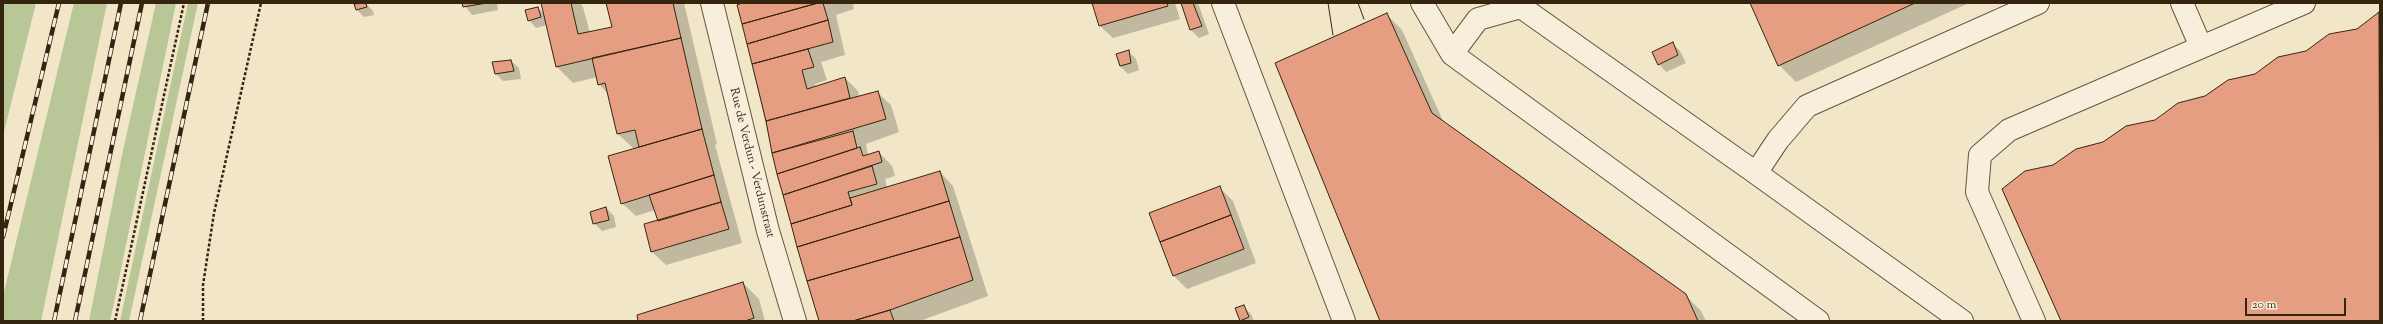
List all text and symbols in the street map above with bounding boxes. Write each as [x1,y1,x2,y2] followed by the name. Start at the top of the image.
[725,86,777,240] street label: Rue de Verdun - Verdunstraat
[2247,290,2348,316] scale bar
[2252,296,2276,314] text: 20 m

